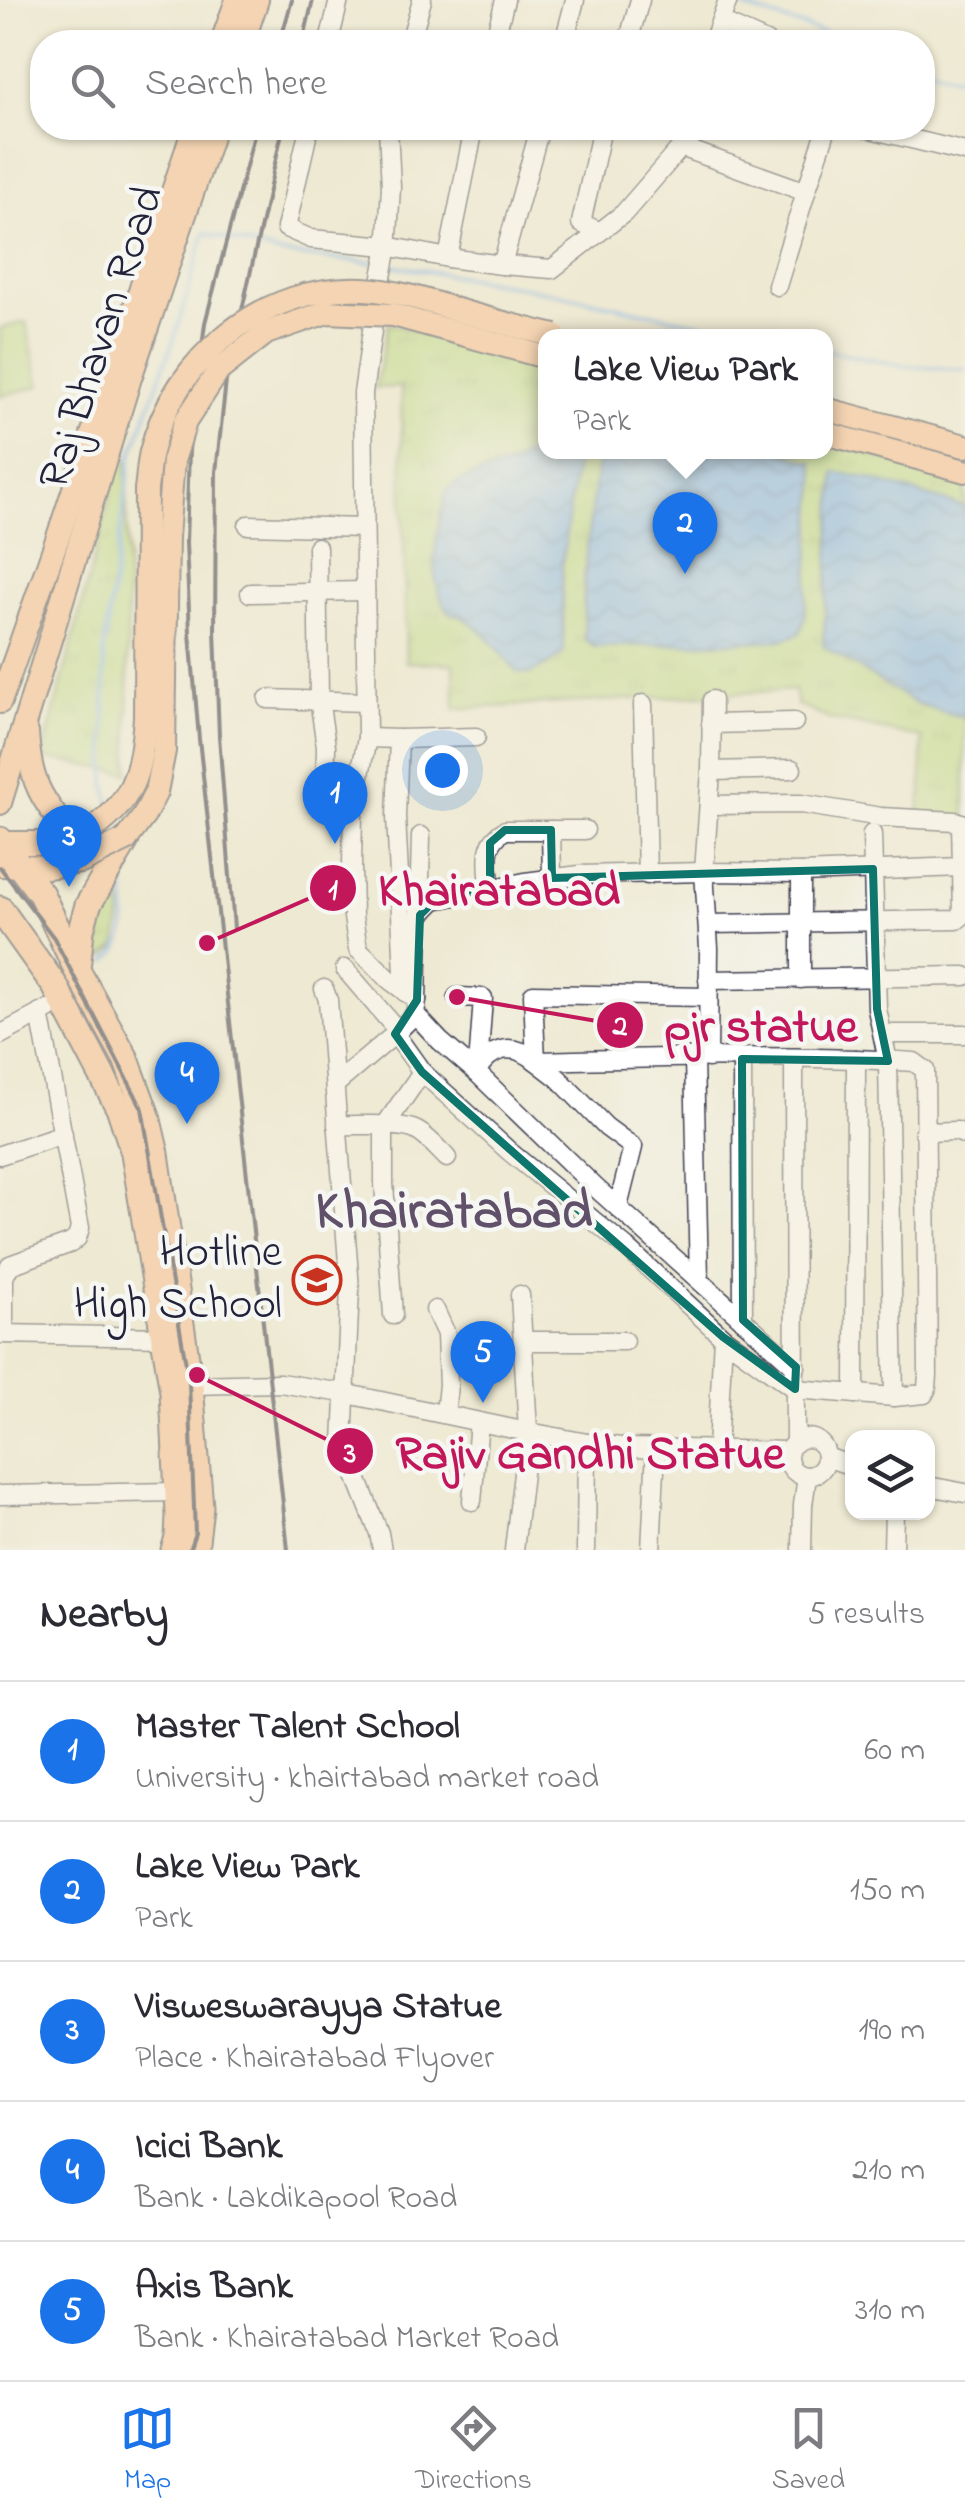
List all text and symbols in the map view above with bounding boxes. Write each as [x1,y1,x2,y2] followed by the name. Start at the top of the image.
[30,30,935,140] search box
[145,57,327,113] text: Search here
[65,58,120,113] icon: search
[23,178,183,498] street label: Raj Bhavan Road
[538,329,833,459] popup
[573,343,798,399] text: Lake View Park
[573,399,631,446] text: Park
[652,492,718,574] pin: 2
[417,745,468,796] your location
[302,762,368,844] pin: 1
[36,804,102,887] pin: 3
[308,849,640,927] callout: Khairatabad
[378,858,620,928] text: Khairatabad
[328,870,338,914] text: 1
[595,986,878,1064] callout: pjr statue
[664,994,859,1064] text: pjr statue
[612,1006,628,1050] text: 2
[154,1042,220,1124] pin: 4
[316,1174,593,1254] district label: Khairatabad
[73,1221,283,1340] place label: Hotline High School
[291,1254,343,1306] school or university icon: Hotline High School
[450,1320,516,1403] pin: 5
[325,1412,804,1490] callout: Rajiv Gandhi Statue
[395,1421,786,1491] text: Rajiv Gandhi Statue
[845,1430,935,1520] map controls
[845,1430,935,1520] button: layers
[343,1433,356,1477] text: 3
[40,1585,168,1646] text: Nearby
[808,1592,925,1639] text: 5 results
[135,1700,460,1756] text: Master Talent School
[67,1728,78,1775] text: 1
[864,1728,925,1775] text: 60 m
[135,1756,599,1803] text: University · khairtabad market road
[135,1840,359,1896] text: Lake View Park
[65,1868,80,1915] text: 2
[850,1868,925,1915] text: 150 m
[135,1896,193,1943] text: Park
[135,1980,501,2036] text: Visweswarayya Statue
[66,2008,79,2055] text: 3
[859,2008,925,2055] text: 190 m
[135,2036,494,2083] text: Place · Khairatabad Flyover
[135,2120,282,2176] text: Icici Bank
[66,2148,79,2195] text: 4
[852,2148,925,2195] text: 210 m
[135,2176,457,2223] text: Bank · Lakdikapool Road
[135,2260,293,2316] text: Axis Bank
[63,2288,82,2335] text: 5
[855,2288,925,2335] text: 310 m
[135,2316,559,2363] text: Bank · Khairatabad Market Road
[120,2401,175,2502] tab: Map
[415,2401,532,2502] tab: Directions
[772,2401,845,2502] tab: Saved

